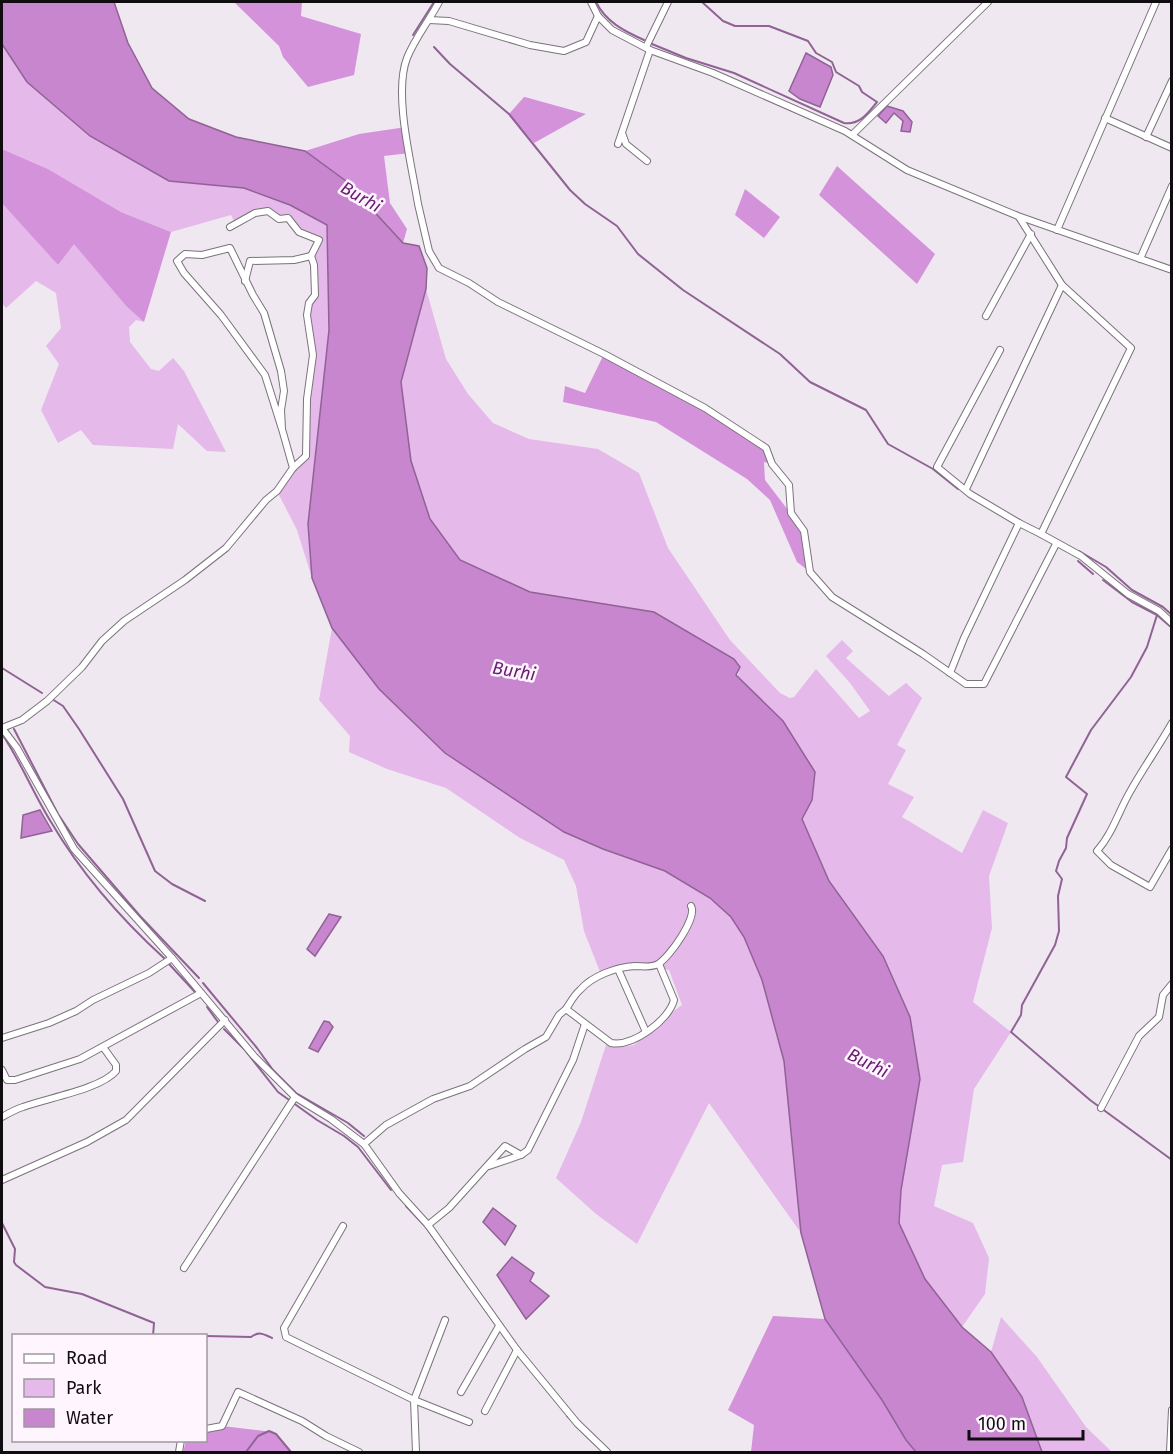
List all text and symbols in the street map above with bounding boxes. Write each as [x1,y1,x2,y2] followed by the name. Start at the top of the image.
[337,177,385,217] water label: Burhi
[491,656,537,686] water label: Burhi
[844,1043,892,1083] water label: Burhi
[12,1334,207,1442] legend
[66,1347,108,1369] text: Road
[66,1377,102,1399] text: Park
[969,1403,1083,1441] scale bar
[66,1407,113,1429] text: Water
[978,1413,1026,1435] text: 100 m

